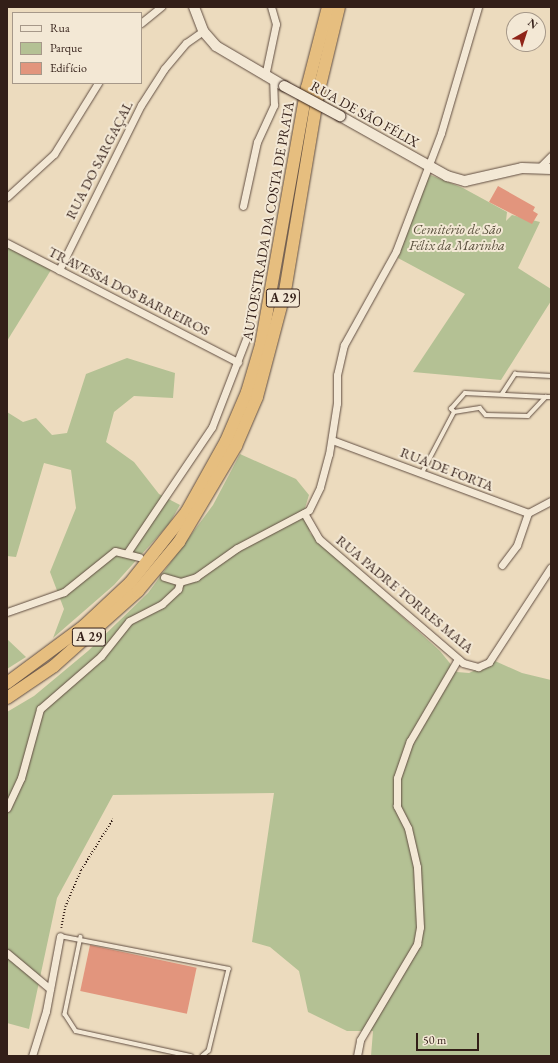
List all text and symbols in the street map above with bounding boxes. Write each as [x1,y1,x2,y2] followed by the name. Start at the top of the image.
[12,12,142,84] legend
[506,12,546,52] north arrow
[525,15,541,32] text: N
[50,20,70,36] text: Rua
[50,40,82,56] text: Parque
[50,60,87,76] text: Edifício
[308,77,422,151] street label: RUA DE SÃO FÉLIX
[62,98,136,222] street label: RUA DO SARGAÇAL
[239,100,297,342] street label: AUTOESTRADA DA COSTA DE PRATA
[409,221,505,254] park label: Cemitério de São Félix da Marinha
[46,243,212,339] street label: TRAVESSA DOS BARREIROS
[265,287,301,309] road number: A 29
[398,444,496,494] street label: RUA DE FORTA
[333,532,477,656] street label: RUA PADRE TORRES MAIA
[71,626,107,648] road number: A 29
[418,1025,481,1051] scale bar
[423,1032,446,1048] text: 50 m

